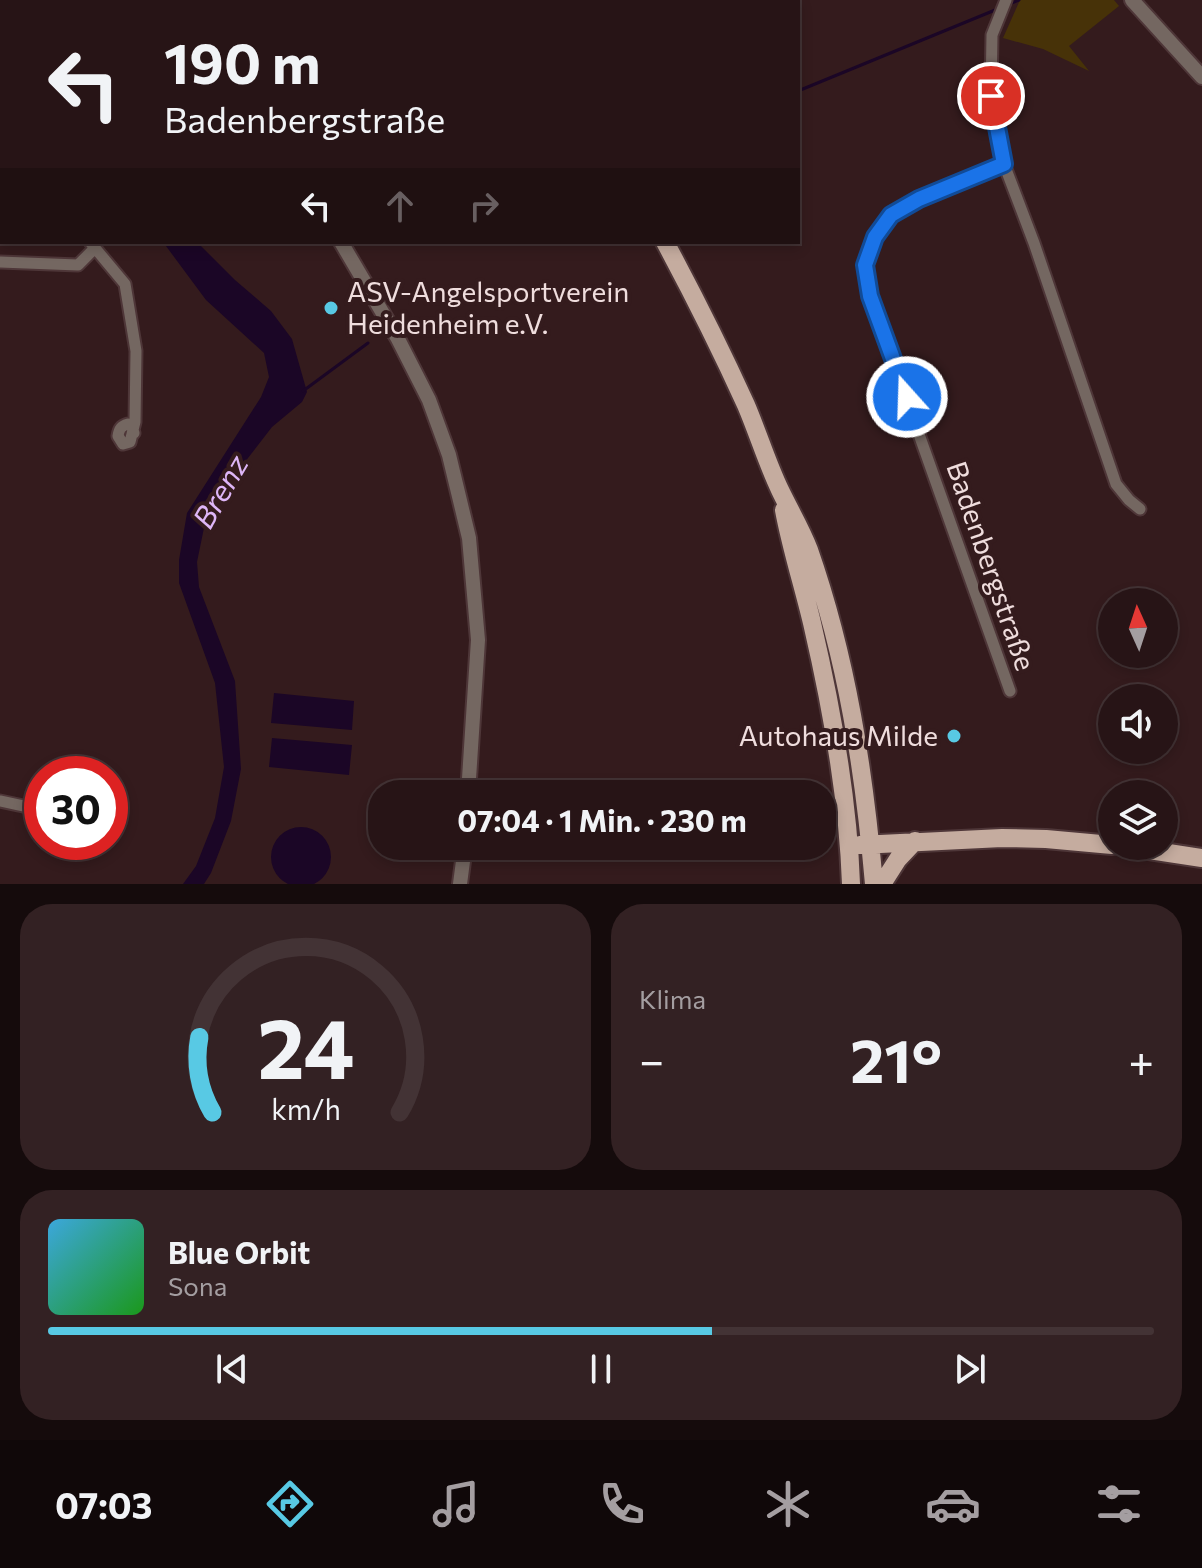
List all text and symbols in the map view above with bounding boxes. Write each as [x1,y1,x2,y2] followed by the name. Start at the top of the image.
[164,27,321,96] text: 190 m
[32,32,136,136] icon: left
[957,62,1025,130] pin
[969,74,1013,118] icon: arrive
[164,96,445,140] text: Badenbergstraße
[294,184,338,228] icon: left
[378,184,422,228] icon: ahead
[462,184,506,228] icon: right
[347,274,629,340] place label: ASV-Angelsportverein Heidenheim e.V.
[322,299,340,317] marker: ASV-Angelsportverein Heidenheim e.V.
[865,355,949,439] position arrow
[183,447,255,534] water label: Brenz
[940,457,1044,675] street label: Badenbergstraße
[1098,588,1178,668] north arrow
[1098,588,1178,860] map controls
[1098,684,1178,764] button: sound
[739,718,938,752] place label: Autohaus Milde
[945,727,963,745] marker: Autohaus Milde
[24,756,128,860] speed limit sign: 30
[1098,780,1178,860] button: layers
[457,801,747,838] text: 07:04 · 1 Min. · 230 m
[639,983,706,1014] text: Klima
[257,994,354,1096] text: 24
[850,1022,942,1095] text: 21°
[639,1032,664,1086] text: −
[1128,1032,1154,1086] text: +
[271,1091,340,1126] text: km/h
[168,1233,310,1270] text: Blue Orbit
[168,1270,227,1301] text: Sona
[210,1347,254,1391] icon: previous
[579,1347,623,1391] icon: pause
[948,1347,992,1391] icon: next
[262,1476,318,1532] icon: directions
[428,1476,484,1532] icon: music
[594,1476,650,1532] icon: phone
[760,1476,816,1532] icon: climate
[925,1476,981,1532] icon: car
[1091,1476,1147,1532] icon: filters
[55,1482,152,1526] text: 07:03

